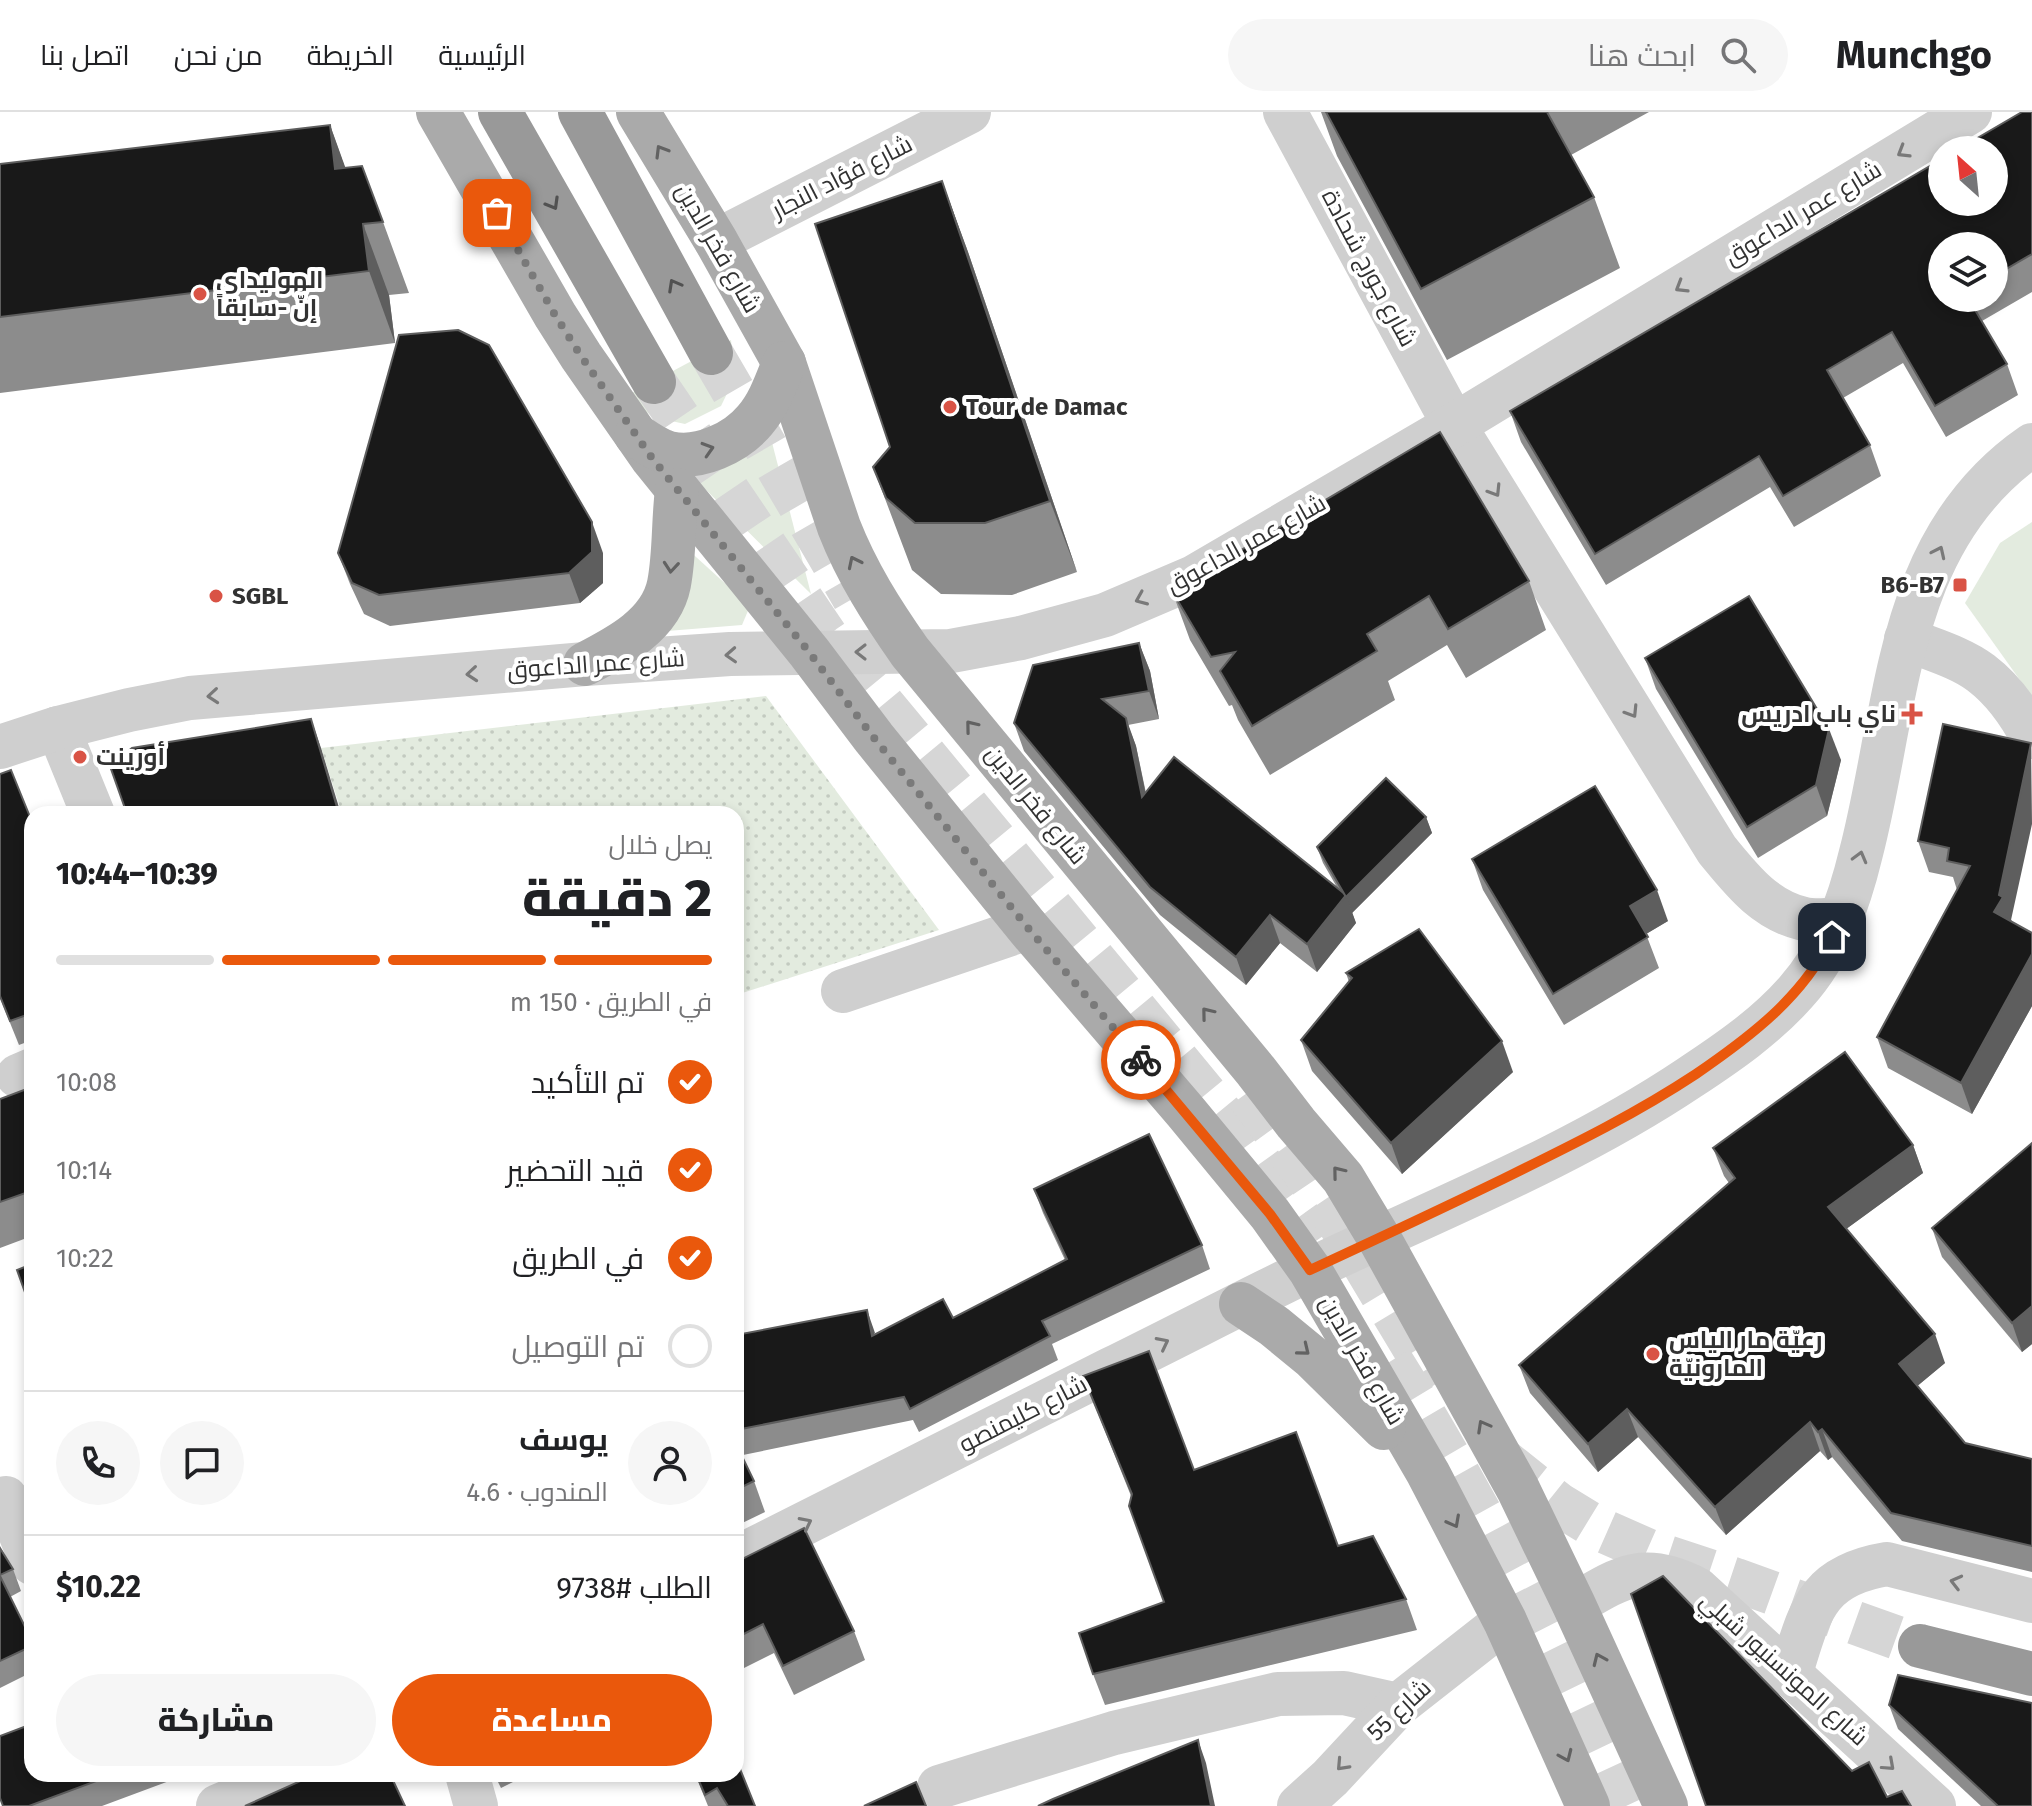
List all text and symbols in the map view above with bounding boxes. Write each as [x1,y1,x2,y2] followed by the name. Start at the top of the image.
[1228,19,1788,91] search box
[1836,32,1992,78] text: Munchgo
[1716,33,1760,77] icon: search
[1588,38,1696,74] text: ابحث هنا
[40,39,130,72] text: اتصل بنا
[174,39,263,72] text: من نحن
[307,39,394,72] text: الخريطة
[438,39,526,72] text: الرئيسية
[765,130,918,227] street label: شارع فؤاد النجار
[1928,136,2008,216] north arrow
[1928,136,2008,312] map controls
[1897,143,1912,158] one-way arrow
[656,145,671,160] one-way arrow
[1720,155,1888,273] street label: شارع عمر الداعوق
[668,178,766,319] street label: شارع فخر الدين
[463,179,531,247] pin
[1314,185,1422,352] street label: شارع جورج شحادة
[475,191,519,235] icon: bag
[543,195,559,210] one-way arrow
[1928,232,2008,312] button: layers
[216,266,324,323] place label: الهوليداي إنّ -سابقاً
[1675,278,1690,293] one-way arrow
[668,279,683,293] one-way arrow
[191,285,209,303] marker: الهوليداي إنّ -سابقاً
[966,393,1128,421] place label: Tour de Damac
[941,398,959,416] marker: Tour de Damac
[701,442,714,458] one-way arrow
[1486,482,1501,497] one-way arrow
[1161,489,1332,601] street label: شارع عمر الداعوق
[1929,546,1945,560] one-way arrow
[848,556,864,571] one-way arrow
[663,561,680,574] one-way arrow
[1881,571,1944,599] place label: B6-B7
[1951,576,1969,594] marker: B6-B7
[232,582,288,610] place label: SGBL
[207,587,225,605] marker: SGBL
[1135,590,1149,606] one-way arrow
[854,643,867,661] one-way arrow
[506,644,686,686] street label: شارع عمر الداعوق
[724,646,737,663] one-way arrow
[465,665,478,682] one-way arrow
[206,687,219,704] one-way arrow
[1741,700,1896,733] place label: ناي باب ادريس
[1622,703,1638,718] one-way arrow
[1903,705,1921,723] marker: ناي باب ادريس
[966,720,981,735] one-way arrow
[978,740,1092,871] street label: شارع فخر الدين
[96,741,165,771] place label: أورينت
[71,748,89,766] marker: أورينت
[609,830,712,861] text: يصل خلال
[1851,851,1868,865] one-way arrow
[56,856,218,892] text: 10:39–10:44
[522,867,712,930] text: 2 دقيقة
[1798,903,1866,971] pin
[1810,915,1854,959] icon: home
[510,987,712,1018] text: في الطريق · 150 m
[1202,1008,1217,1022] one-way arrow
[1101,1020,1181,1100] courier
[1119,1038,1163,1082] icon: bike
[668,1060,712,1104] icon: check
[531,1065,644,1101] text: تم التأكيد
[56,1067,117,1098] text: 10:08
[668,1148,712,1192] icon: check
[506,1153,644,1189] text: قيد التحضير
[56,1155,112,1186] text: 10:14
[1333,1166,1347,1181] one-way arrow
[668,1236,712,1280] icon: check
[512,1241,644,1277] text: في الطريق
[56,1243,114,1274] text: 10:22
[1312,1290,1410,1431] street label: شارع فخر الدين
[1669,1326,1823,1382] place label: رعيّة مار الياس المارونيّة
[511,1329,644,1365] text: تم التوصيل
[1154,1338,1169,1353] one-way arrow
[1294,1341,1309,1355] one-way arrow
[1644,1345,1662,1363] marker: رعيّة مار الياس المارونيّة
[954,1370,1093,1460] street label: شارع كليمنصو
[1477,1420,1493,1435] one-way arrow
[56,1421,140,1505] button: phone
[160,1421,244,1505] button: chat
[628,1421,712,1505] button: person
[519,1422,608,1458] text: يوسف
[466,1477,608,1508] text: المندوب · 4.6
[1444,1514,1459,1529] one-way arrow
[797,1518,812,1533] one-way arrow
[56,1569,141,1605] text: $10.22
[556,1570,712,1606] text: الطلب #9738
[1950,1574,1964,1591] one-way arrow
[1691,1586,1874,1755] street label: شارع المونسنيور شبلي
[1592,1652,1608,1667] one-way arrow
[56,1674,376,1766] button: مشاركة
[392,1674,712,1766] button: مساعدة
[1361,1674,1438,1748] street label: شارع 55
[1556,1748,1572,1763] one-way arrow
[1337,1756,1352,1770] one-way arrow
[1880,1756,1895,1770] one-way arrow

